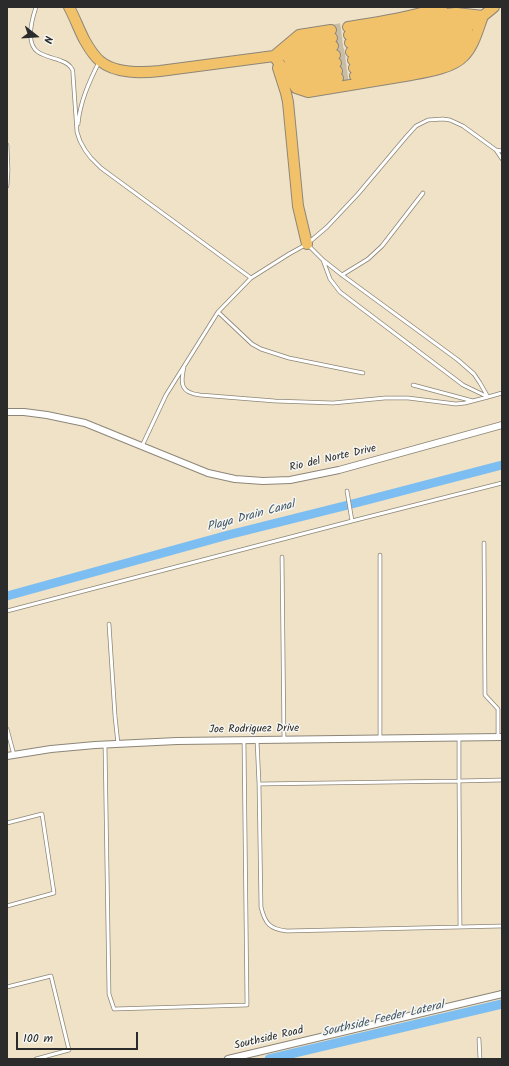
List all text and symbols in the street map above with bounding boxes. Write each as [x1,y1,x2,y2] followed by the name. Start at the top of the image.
[16,16,56,56] north arrow
[38,34,57,45] text: N
[288,443,378,475] street label: Rio del Norte Drive
[206,498,296,536] water label: Playa Drain Canal
[209,723,299,737] street label: Joe Rodriguez Drive
[321,999,445,1041] water label: Southside Feeder Lateral
[18,1024,140,1050] scale bar
[233,1025,305,1053] street label: Southside Road
[23,1029,53,1048] text: 100 m

